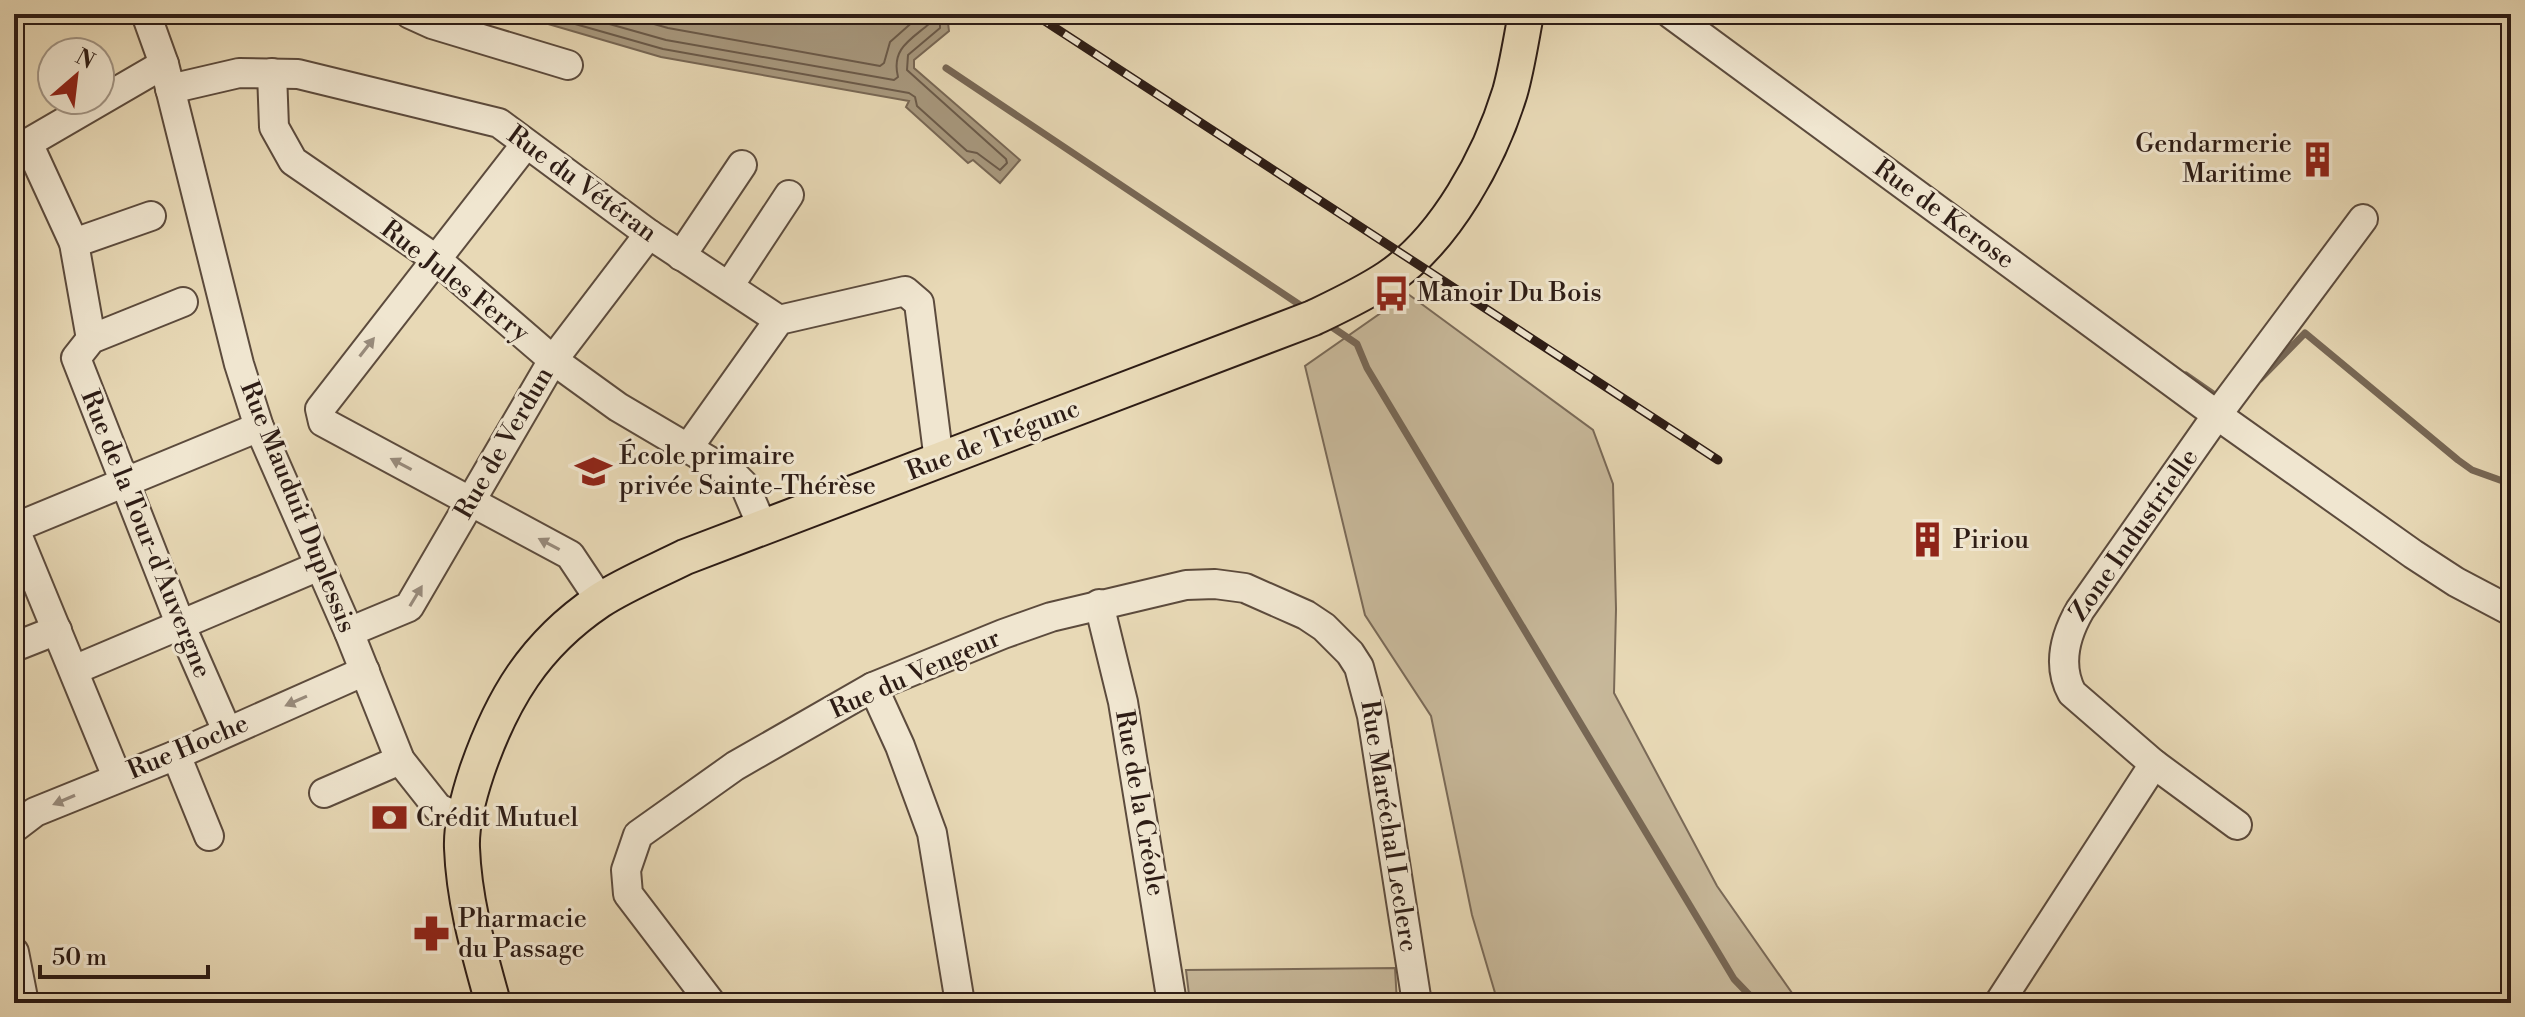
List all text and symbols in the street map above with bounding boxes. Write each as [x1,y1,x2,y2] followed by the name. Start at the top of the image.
[36,36,116,116] north arrow
[71,44,99,76] text: N
[501,119,663,249] street label: Rue du Vétéran
[2135,128,2292,190] place label: Gendarmerie Maritime
[2299,140,2337,178] building icon: Gendarmerie Maritime
[1867,152,2021,276] street label: Rue de Kerose
[374,213,536,349] street label: Rue Jules Ferry
[1372,274,1410,312] bus stop icon: Manoir Du Bois
[1417,277,1602,309] place label: Manoir Du Bois
[359,337,375,357] one-way arrow
[448,361,560,525] street label: Rue de Verdun
[233,377,363,637] street label: Rue Mauduit Duplessis
[73,385,219,683] street label: Rue de la Tour-d'Auvergne
[902,392,1084,488] street label: Rue de Trégunc
[619,438,876,502] place label: École primaire privée Sainte-Thérèse
[2063,443,2205,627] street label: Zone Industrielle
[574,452,612,490] school or university icon: École primaire privée Sainte-Thérèse
[390,457,412,471] one-way arrow
[1908,521,1946,559] building icon: Piriou
[1953,524,2029,556] place label: Piriou
[538,537,560,551] one-way arrow
[408,585,422,607] one-way arrow
[825,622,1005,726] street label: Rue du Vengeur
[284,694,308,708] one-way arrow
[1353,698,1425,954] street label: Rue Maréchal Leclerc
[123,707,253,787] street label: Rue Hoche
[1108,708,1172,898] street label: Rue de la Créole
[52,793,76,806] one-way arrow
[371,799,409,837] bank icon: Crédit Mutuel
[416,802,579,834] place label: Crédit Mutuel
[458,903,587,965] place label: Pharmacie du Passage
[413,915,451,953] pharmacy icon: Pharmacie du Passage
[40,929,208,979] scale bar
[52,943,107,973] text: 50 m

